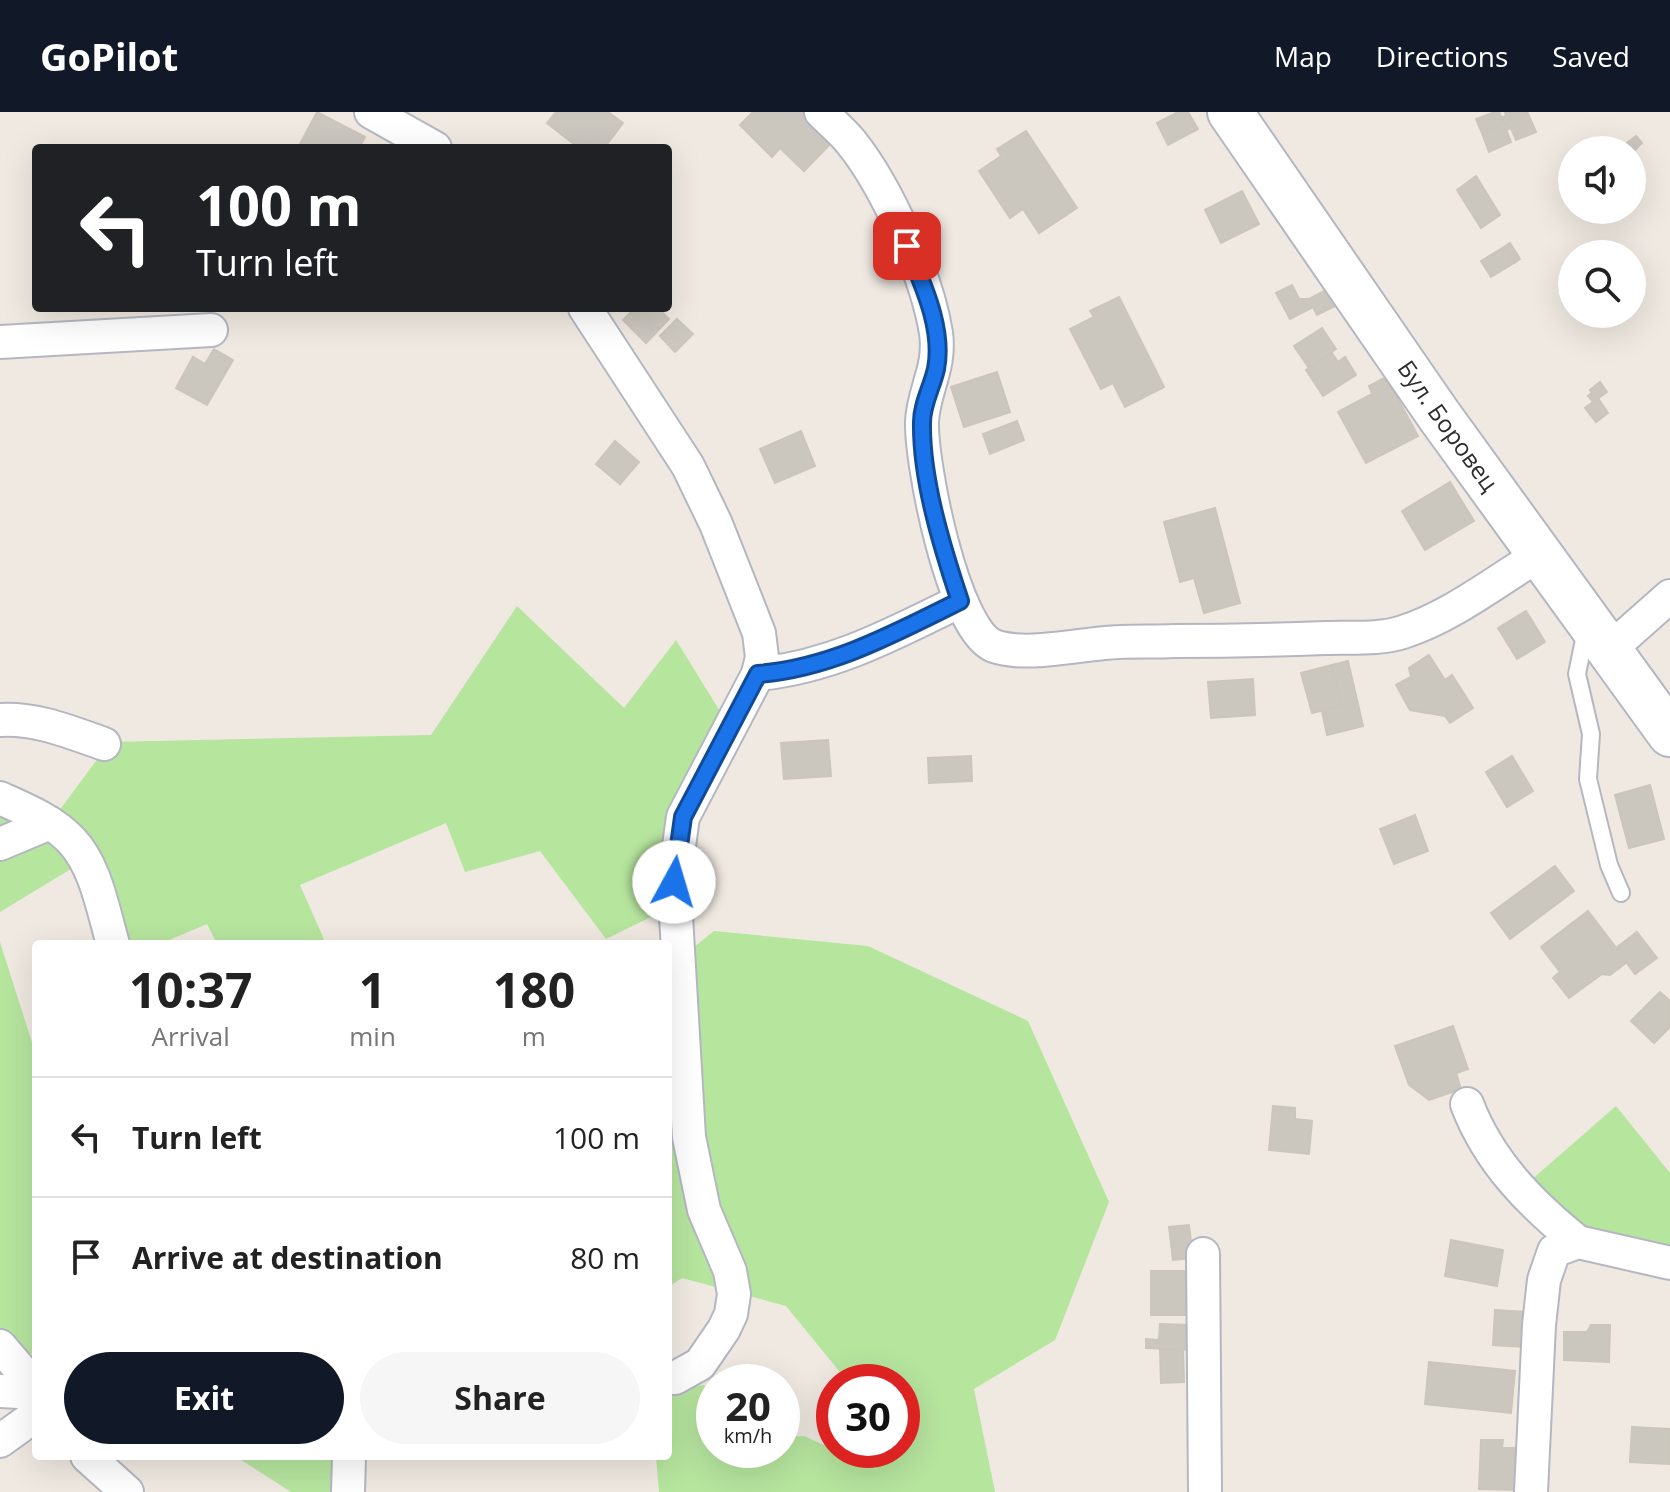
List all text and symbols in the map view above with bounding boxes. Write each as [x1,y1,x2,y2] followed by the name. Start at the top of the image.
[40,30,178,82] text: GoPilot
[1274,37,1332,75] text: Map
[1376,37,1508,75] text: Directions
[1552,37,1630,75] text: Saved
[1558,136,1646,328] map controls
[1558,136,1646,224] button: sound
[196,166,362,242] text: 100 m
[64,176,168,280] icon: left
[873,212,941,280] pin
[885,224,929,268] icon: arrive
[196,238,338,287] text: Turn left
[1558,240,1646,328] button: search
[1391,353,1507,497] street label: Бул. Боровец
[632,840,716,924] position arrow
[129,957,252,1022] text: 10:37
[359,957,386,1022] text: 1
[493,957,575,1022] text: 180
[151,1018,230,1054] text: Arrival
[349,1018,396,1054] text: min
[522,1018,546,1054] text: m
[64,1115,108,1159] icon: left
[132,1117,262,1158] text: Turn left
[553,1117,640,1158] text: 100 m
[64,1235,108,1279] icon: arrive
[132,1237,443,1278] text: Arrive at destination
[570,1237,640,1278] text: 80 m
[64,1352,344,1444] button: Exit
[360,1352,640,1444] button: Share
[816,1364,920,1468] speed limit sign: 30
[725,1378,771,1433] text: 20
[724,1422,772,1449] text: km/h

